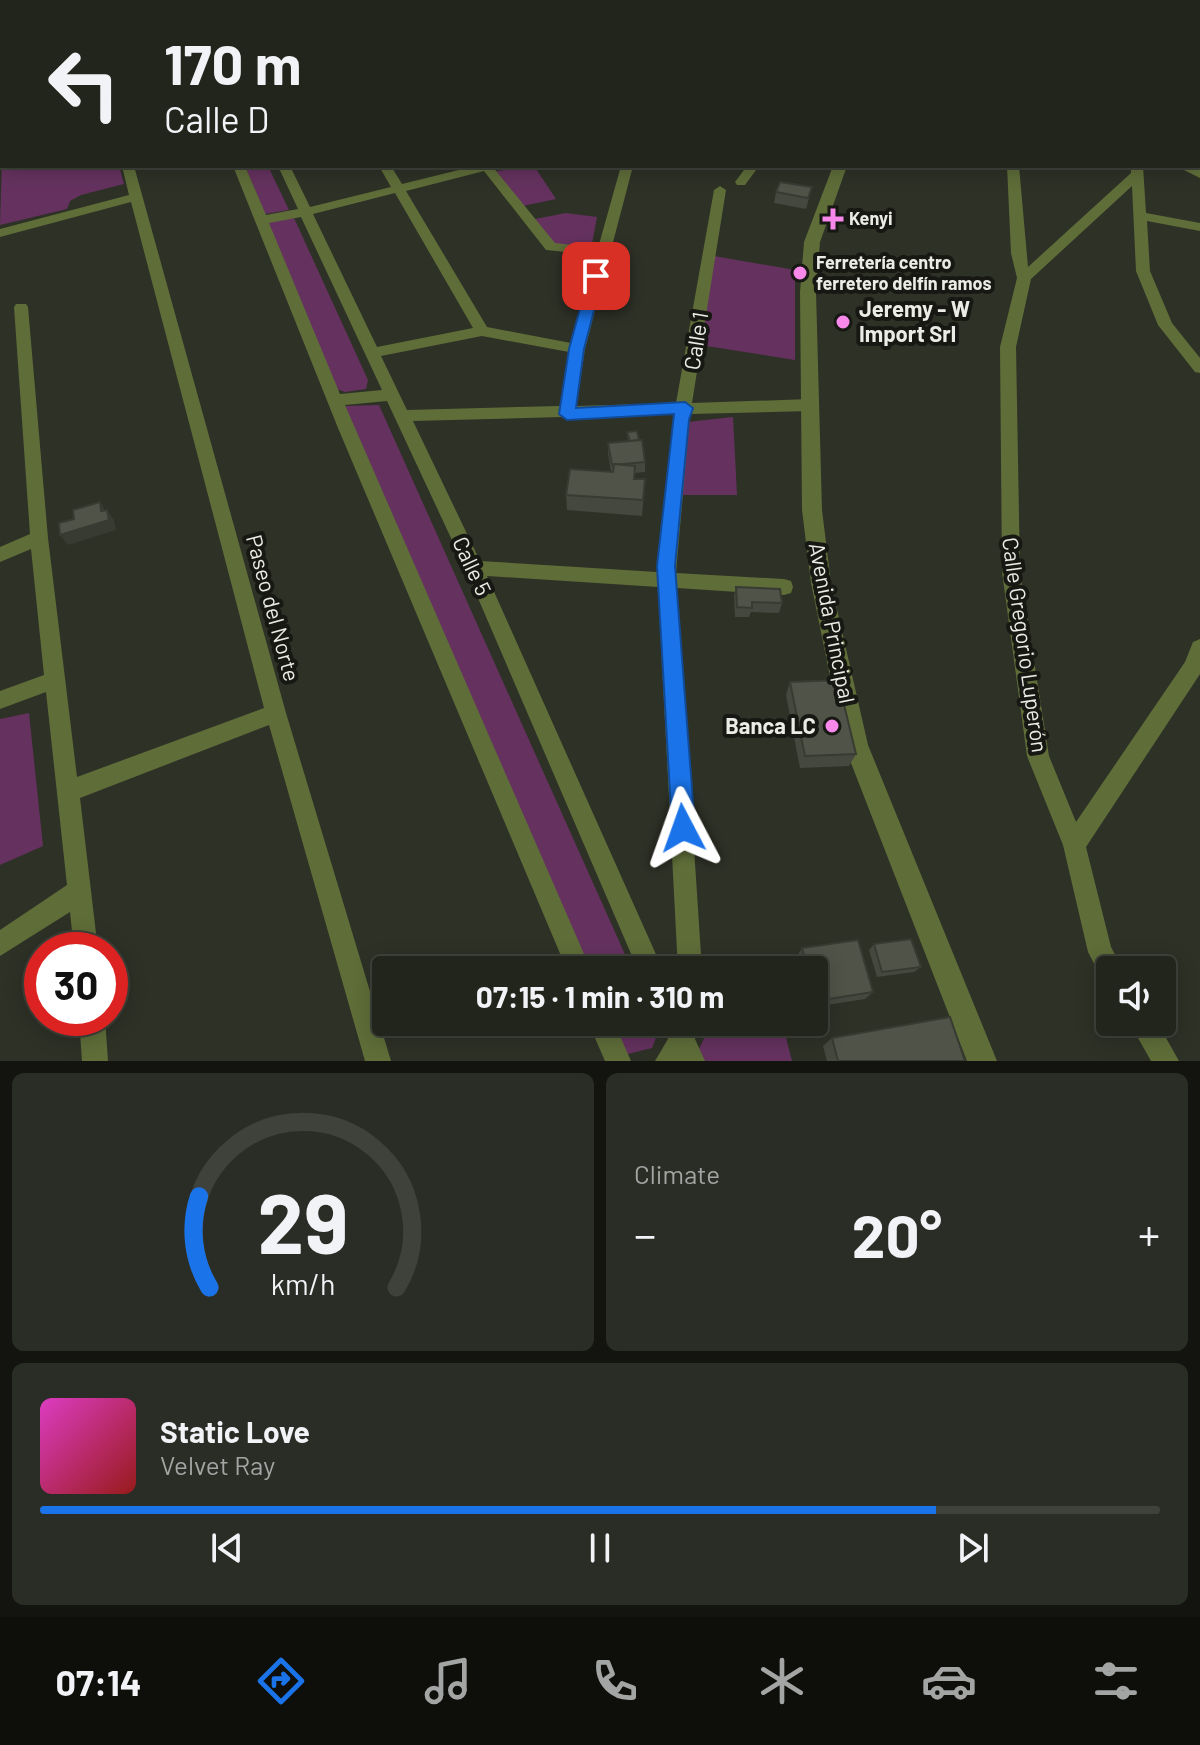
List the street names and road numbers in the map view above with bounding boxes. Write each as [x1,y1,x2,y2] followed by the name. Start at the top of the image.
[678,310,712,372] street label: Calle 1
[242,532,306,684] street label: Paseo del Norte
[448,532,498,599] street label: Calle 5
[998,536,1054,754] street label: Calle Gregorio Luperón
[805,540,861,706] street label: Avenida Principal

